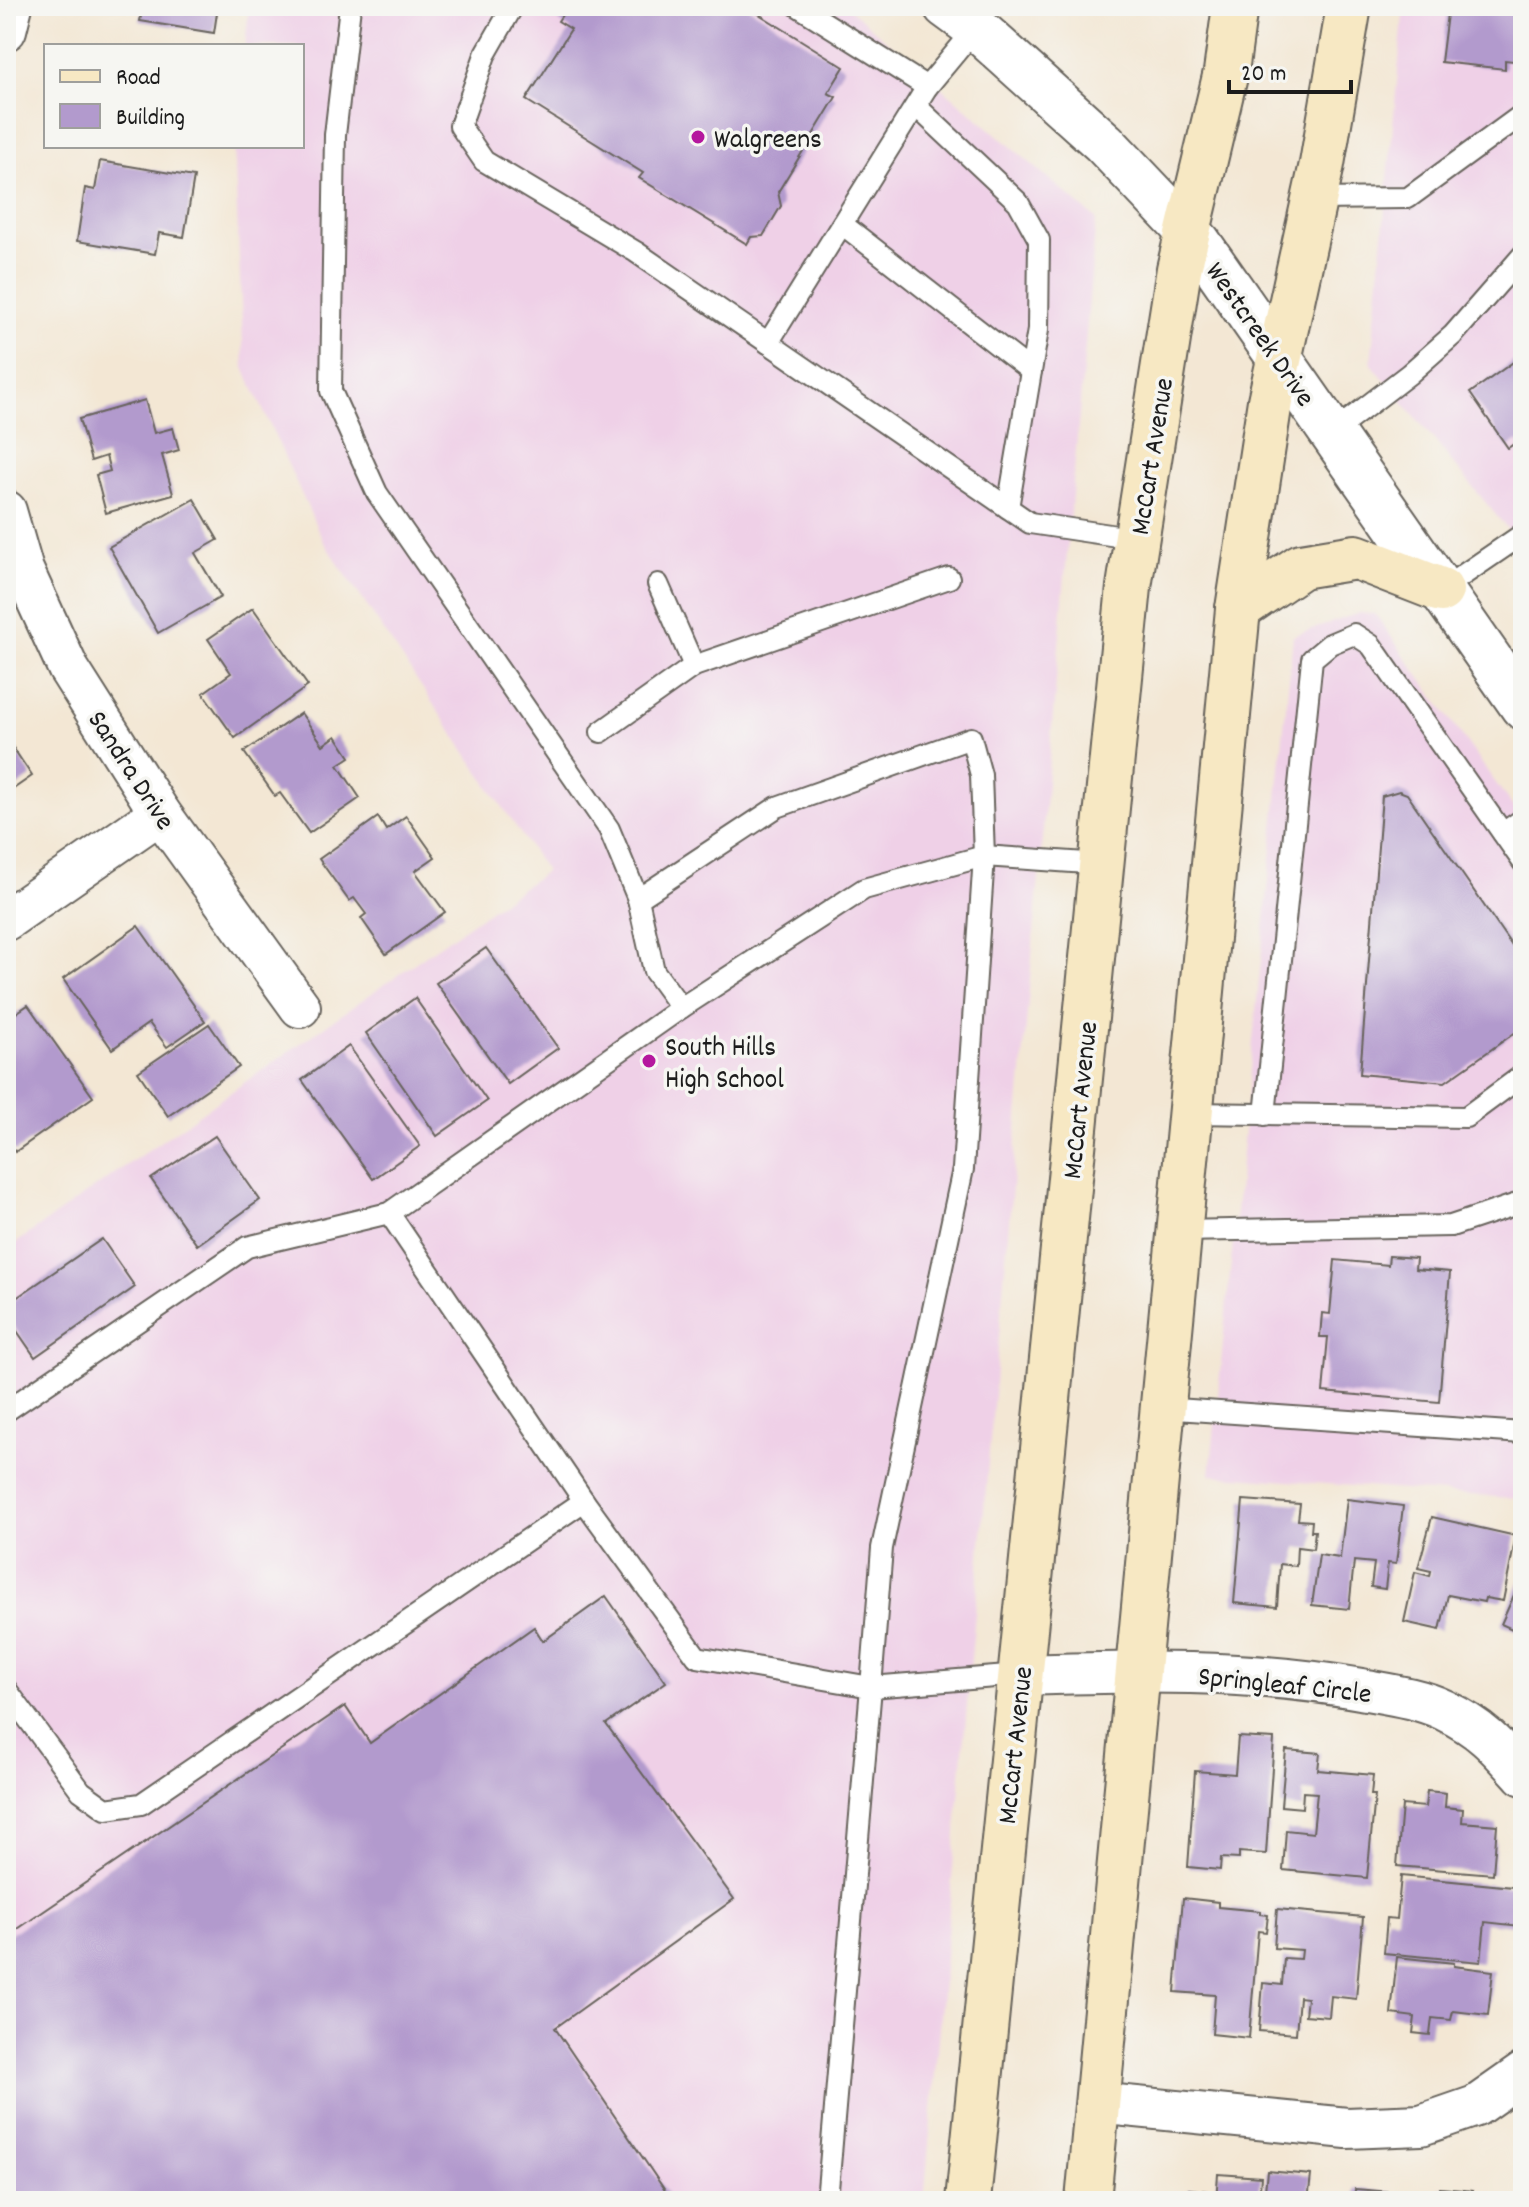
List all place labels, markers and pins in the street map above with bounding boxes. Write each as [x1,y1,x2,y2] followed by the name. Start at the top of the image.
[714,122,822,162] place label: Walgreens
[689,128,707,146] marker: Walgreens
[665,1030,784,1102] place label: South Hills High School
[640,1052,658,1070] marker: South Hills High School

